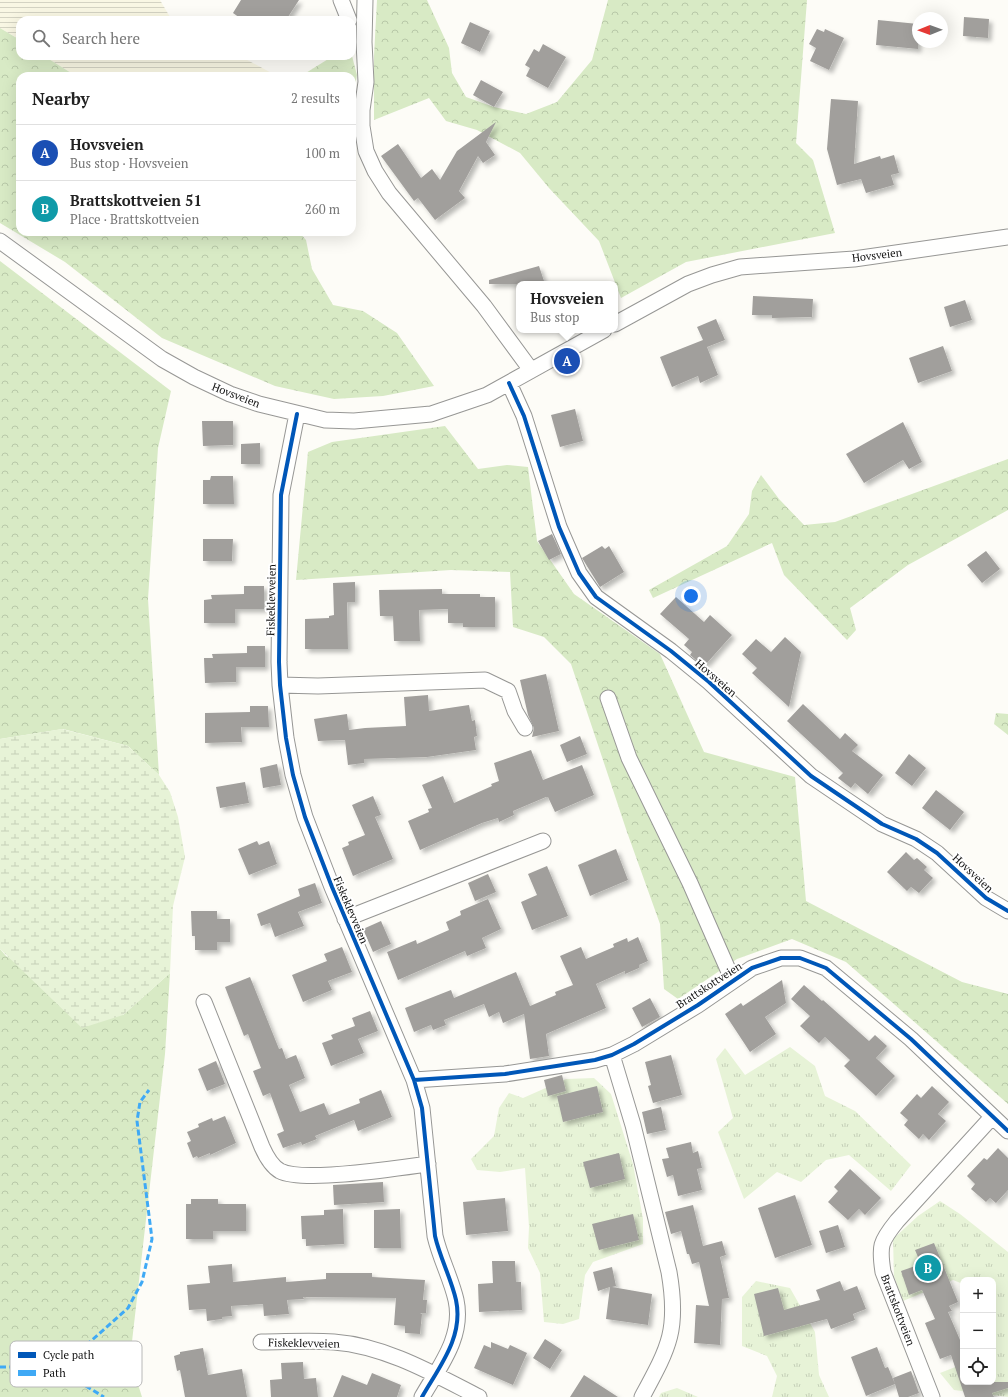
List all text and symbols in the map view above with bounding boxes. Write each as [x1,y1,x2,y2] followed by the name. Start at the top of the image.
[912,12,948,48] north arrow
[16,16,356,60] search box
[30,27,52,49] icon: search
[62,28,140,48] text: Search here
[32,87,90,110] text: Nearby
[291,89,340,107] text: 2 results
[70,134,144,154] text: Hovsveien
[40,144,50,162] text: A
[305,144,340,162] text: 100 m
[70,154,188,172] text: Bus stop · Hovsveien
[70,190,202,210] text: Brattskottveien 51
[41,200,49,218] text: B
[305,200,340,218] text: 260 m
[70,210,199,228] text: Place · Brattskottveien
[851,245,903,265] street label: Hovsveien
[516,281,618,333] popup
[530,288,604,308] text: Hovsveien
[530,308,579,326] text: Bus stop
[554,346,580,376] pin: A
[210,379,263,411] street label: Hovsveien
[263,564,279,636] street label: Fiskeklevveien
[681,586,701,606] your location
[692,656,740,700] street label: Hovsveien
[950,851,997,896] street label: Hovsveien
[331,874,372,946] street label: Fiskeklevveien
[674,958,745,1011] street label: Brattskottveien
[915,1253,941,1283] pin: B
[878,1272,918,1348] street label: Brattskottveien
[960,1277,996,1385] map controls
[960,1277,996,1313] button: +
[960,1313,996,1349] button: −
[268,1335,340,1351] street label: Fiskeklevveien
[10,1341,142,1387] legend
[43,1348,95,1362] text: Cycle path
[960,1349,996,1385] button: locate
[43,1366,66,1380] text: Path

